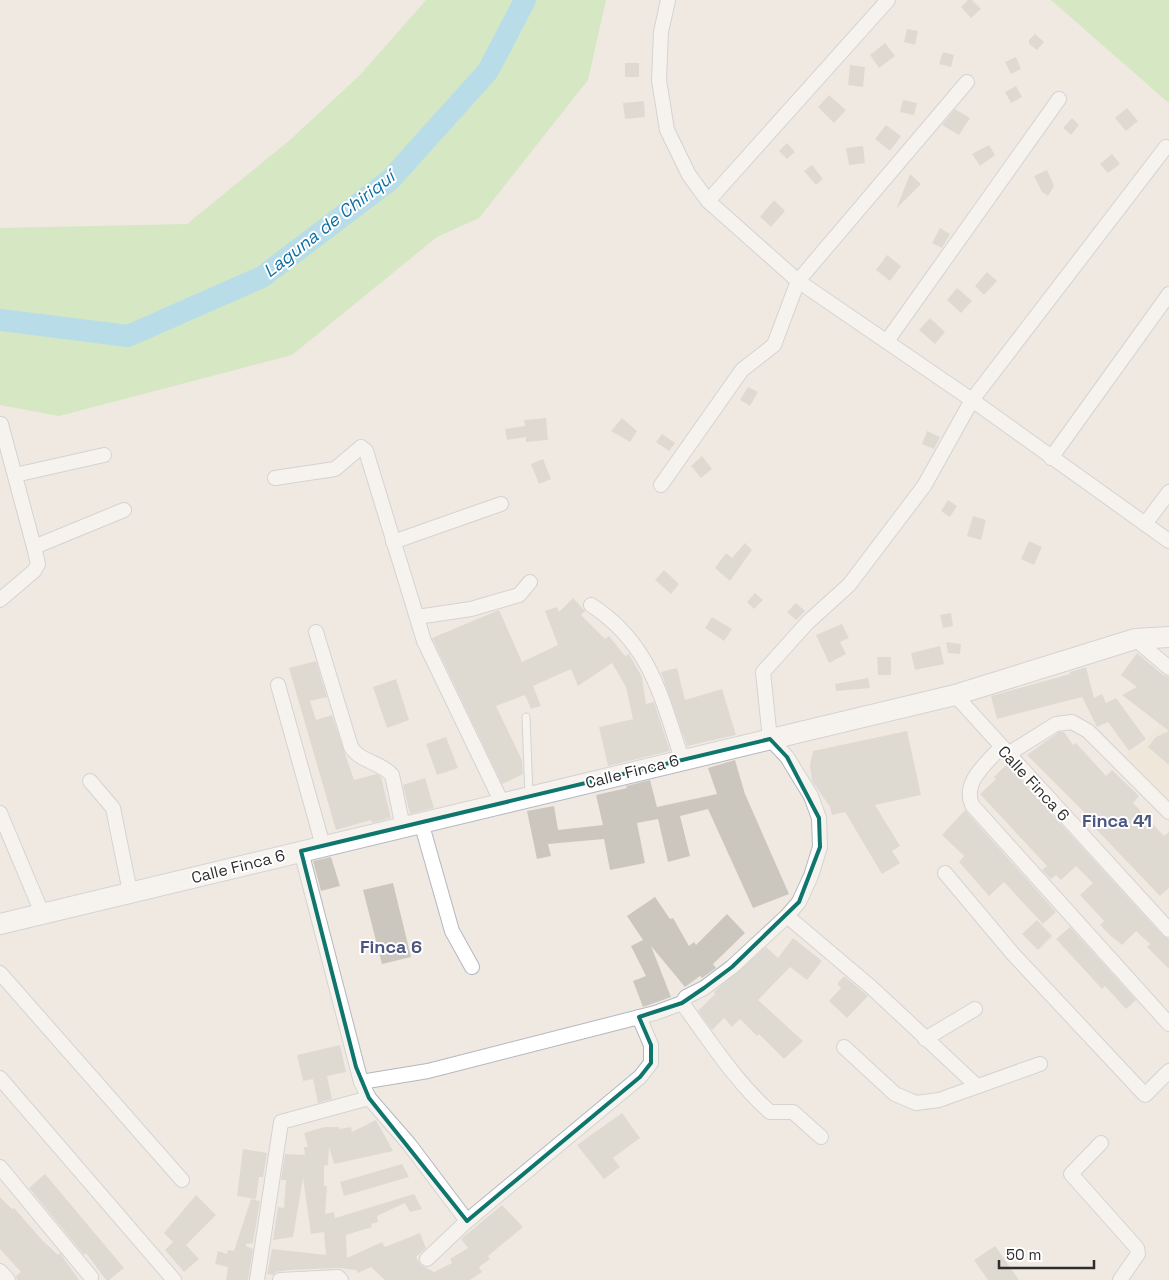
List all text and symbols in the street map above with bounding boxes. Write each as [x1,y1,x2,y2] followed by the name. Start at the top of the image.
[258,163,402,282] water label: Laguna de Chiriquí
[993,741,1074,826] street label: Calle Finca 6
[583,750,681,793] street label: Calle Finca 6
[1082,809,1152,832] district label: Finca 41
[189,845,287,888] street label: Calle Finca 6
[360,935,422,958] district label: Finca 6
[999,1238,1094,1270] scale bar
[1006,1245,1041,1264] text: 50 m

